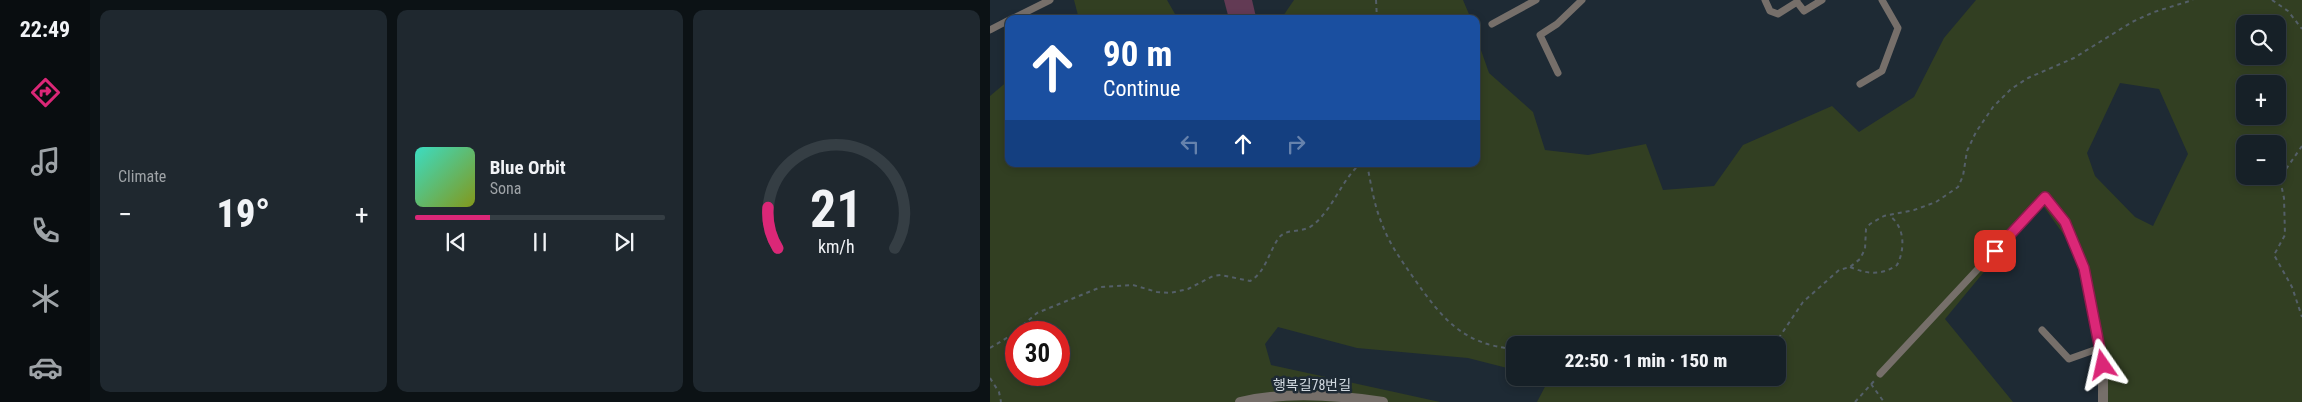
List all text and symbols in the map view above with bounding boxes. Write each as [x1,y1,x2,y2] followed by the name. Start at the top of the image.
[2236,15,2286,185] map controls
[2236,15,2286,65] button: search
[20,17,70,42] text: 22:49
[1103,34,1172,75] text: 90 m
[1020,35,1085,100] icon: ahead
[28,75,63,110] icon: directions
[2236,75,2286,125] button: +
[1103,76,1180,101] text: Continue
[1176,130,1204,158] icon: left
[1229,130,1257,158] icon: ahead
[1282,130,1310,158] icon: right
[2236,135,2286,185] button: −
[28,144,63,179] icon: music
[490,156,566,179] text: Blue Orbit
[118,167,166,186] text: Climate
[490,179,521,198] text: Sona
[810,179,863,240] text: 21
[217,192,270,236] text: 19°
[118,198,132,231] text: −
[355,198,369,231] text: +
[28,213,63,248] icon: phone
[442,228,470,256] icon: previous
[526,228,554,256] icon: pause
[610,228,638,256] icon: next
[1974,230,2016,272] pin
[818,236,855,257] text: km/h
[1981,237,2009,265] icon: arrive
[28,281,63,316] icon: climate
[1005,321,1070,386] speed limit sign: 30
[2076,338,2128,390] position arrow
[1565,349,1727,372] text: 22:50 · 1 min · 150 m
[28,350,63,385] icon: car
[1273,377,1351,393] street label: 행복길78번길

